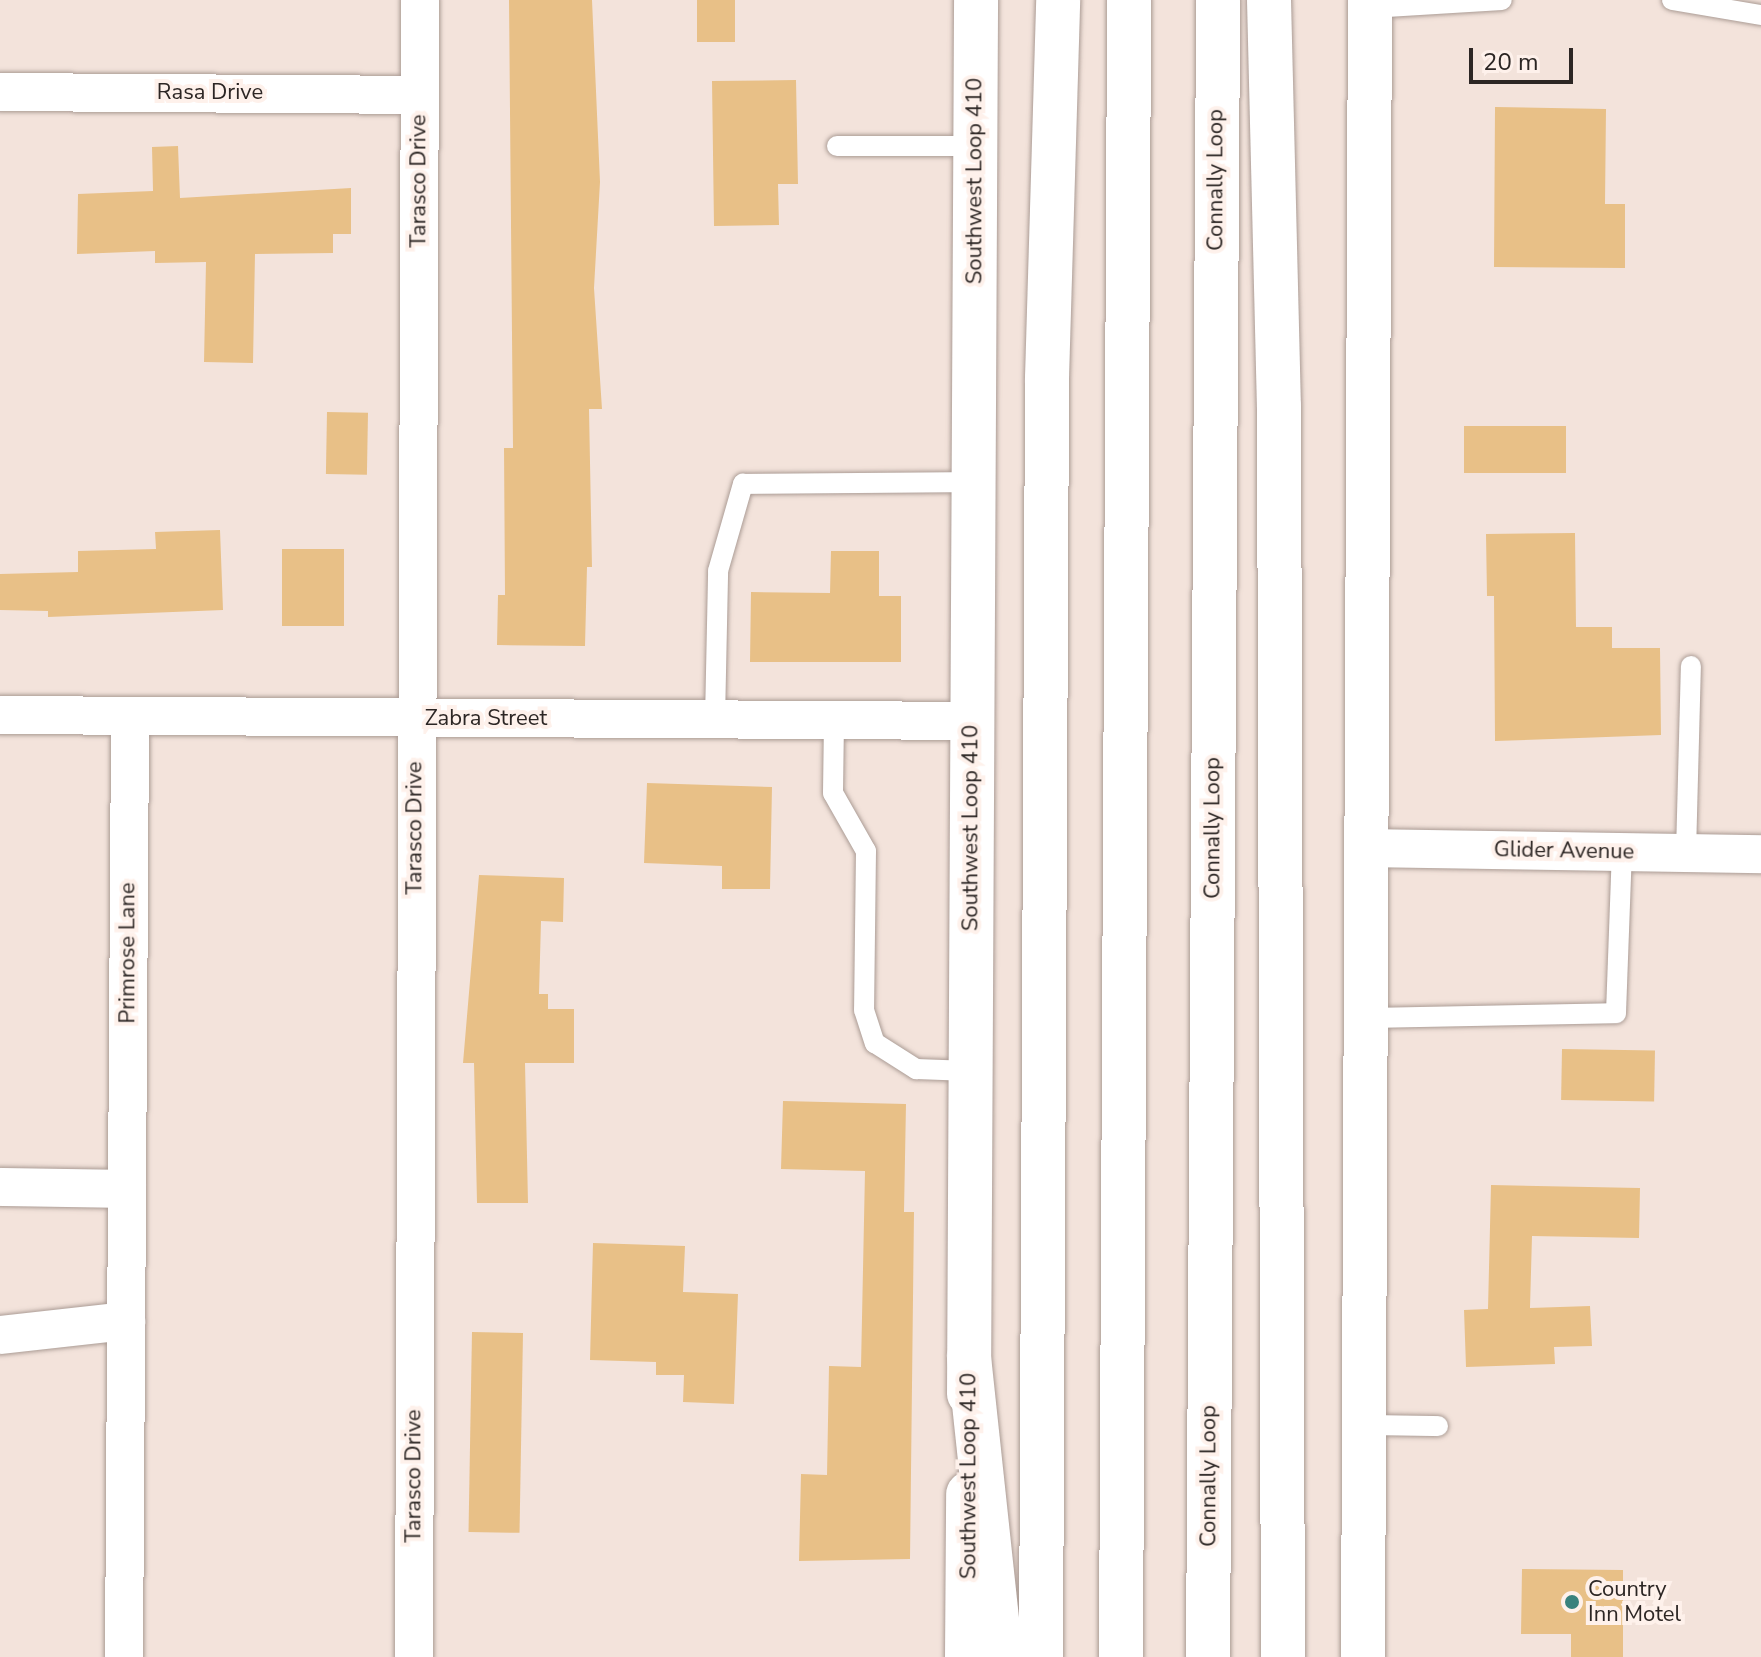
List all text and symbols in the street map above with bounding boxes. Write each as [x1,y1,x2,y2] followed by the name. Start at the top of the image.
[1473,32,1577,82] scale bar
[1483,46,1539,78] text: 20 m
[962,78,988,284] street label: Southwest Loop 410
[157,80,263,106] street label: Rasa Drive
[1203,109,1229,251] street label: Connally Loop
[406,114,432,248] street label: Tarasco Drive
[425,706,547,732] street label: Zabra Street
[958,725,984,931] street label: Southwest Loop 410
[1200,757,1226,899] street label: Connally Loop
[402,761,428,895] street label: Tarasco Drive
[1494,837,1634,865] street label: Glider Avenue
[115,882,141,1024] street label: Primrose Lane
[956,1373,982,1579] street label: Southwest Loop 410
[1196,1405,1222,1547] street label: Connally Loop
[401,1409,427,1543] street label: Tarasco Drive
[1588,1576,1681,1628] place label: Country Inn Motel
[1563,1593,1581,1611] marker: Country Inn Motel

